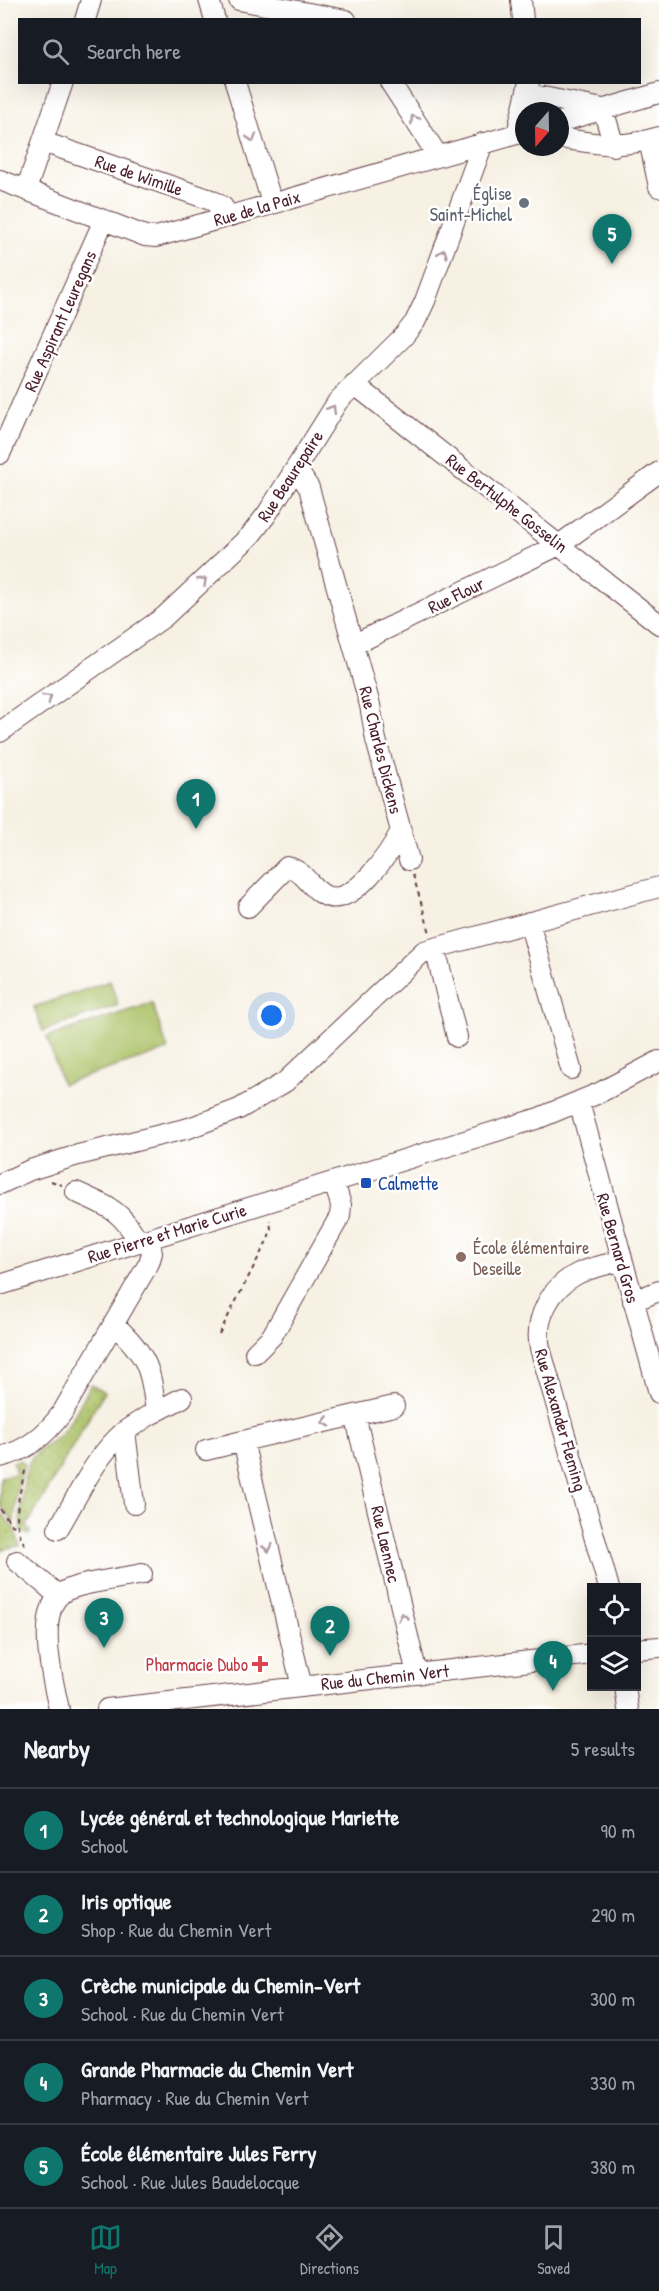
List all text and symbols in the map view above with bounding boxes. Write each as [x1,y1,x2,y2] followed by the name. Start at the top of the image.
[18,18,641,84] search box
[39,35,72,68] icon: search
[87,36,181,66] text: Search here
[515,102,569,156] north arrow
[409,115,421,125] one-way arrow
[245,132,257,143] one-way arrow
[92,148,186,202] street label: Rue de Wimille
[430,181,512,227] place label: Église Saint-Michel
[211,184,303,232] street label: Rue de la Paix
[517,196,531,210] marker: Église Saint-Michel
[592,214,632,264] pin: 5
[18,246,102,395] street label: Rue Aspirant Leuregans
[435,248,448,259] one-way arrow
[325,405,337,415] one-way arrow
[251,425,329,527] street label: Rue Beaurepaire
[441,447,573,559] street label: Rue Bertulphe Gosselin
[424,571,488,619] street label: Rue Flour
[196,577,207,588] one-way arrow
[353,684,409,816] street label: Rue Charles Dickens
[41,694,52,705] one-way arrow
[176,780,216,829] pin: 1
[257,1001,286,1030] your location
[378,1171,439,1196] place label: Calmette
[359,1176,373,1190] marker: Calmette
[590,1190,646,1306] street label: Rue Bernard Gros
[85,1197,249,1269] street label: Rue Pierre et Marie Curie
[473,1235,589,1281] place label: École élémentaire Deseille
[454,1250,468,1264] marker: École élémentaire Deseille
[529,1346,593,1494] street label: Rue Alexander Fleming
[321,1414,331,1427] one-way arrow
[365,1503,407,1585] street label: Rue Laennec
[261,1543,274,1553] one-way arrow
[587,1583,641,1691] map controls
[587,1583,641,1637] button: locate
[84,1598,124,1648] pin: 3
[310,1606,350,1656] pin: 2
[398,1612,411,1622] one-way arrow
[587,1637,641,1691] button: layers
[534,1642,572,1691] pin: 4
[146,1652,248,1677] place label: Pharmacie Dubo
[253,1657,267,1671] marker: Pharmacie Dubo
[320,1658,451,1696] street label: Rue du Chemin Vert
[24,1731,90,1766] text: Nearby
[571,1735,635,1762] text: 5 results
[81,1802,399,1832] text: Lycée général et technologique Mariette
[40,1817,47,1844] text: 1
[601,1817,635,1844] text: 90 m
[81,1832,128,1859] text: School
[81,1886,172,1916] text: Iris optique
[39,1901,48,1928] text: 2
[591,1901,635,1928] text: 290 m
[81,1916,271,1943] text: Shop · Rue du Chemin Vert
[81,1970,360,2000] text: Crèche municipale du Chemin-Vert
[39,1985,48,2012] text: 3
[590,1985,635,2012] text: 300 m
[81,2000,284,2027] text: School · Rue du Chemin Vert
[81,2054,353,2084] text: Grande Pharmacie du Chemin Vert
[40,2069,47,2096] text: 4
[590,2069,635,2096] text: 330 m
[81,2084,308,2111] text: Pharmacy · Rue du Chemin Vert
[81,2138,317,2168] text: École élémentaire Jules Ferry
[39,2153,48,2180] text: 5
[590,2153,635,2180] text: 380 m
[81,2168,300,2195] text: School · Rue Jules Baudelocque
[89,2221,122,2279] tab: Map
[300,2221,359,2279] tab: Directions
[537,2221,570,2279] tab: Saved

